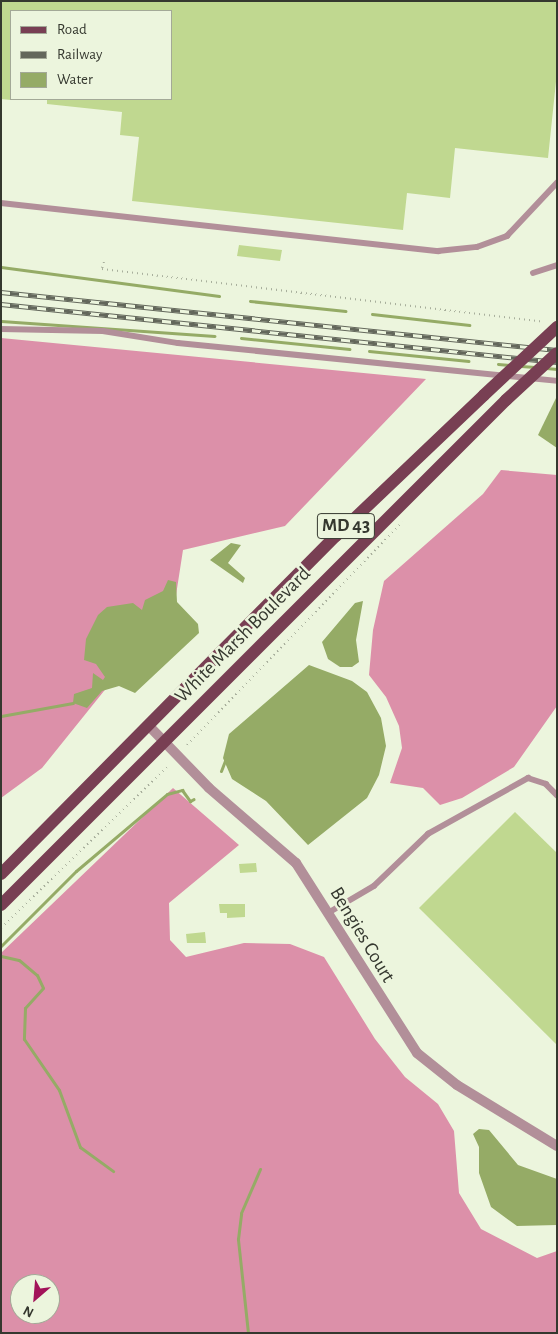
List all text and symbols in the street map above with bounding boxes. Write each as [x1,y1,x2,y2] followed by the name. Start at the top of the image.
[10,10,172,100] legend
[57,22,87,37] text: Road
[57,47,102,62] text: Railway
[57,72,93,87] text: Water
[316,510,376,542] road number: MD 43
[170,562,316,708] street label: White Marsh Boulevard
[324,883,400,987] street label: Bengies Court
[10,1274,60,1324] north arrow
[21,1303,36,1320] text: N

